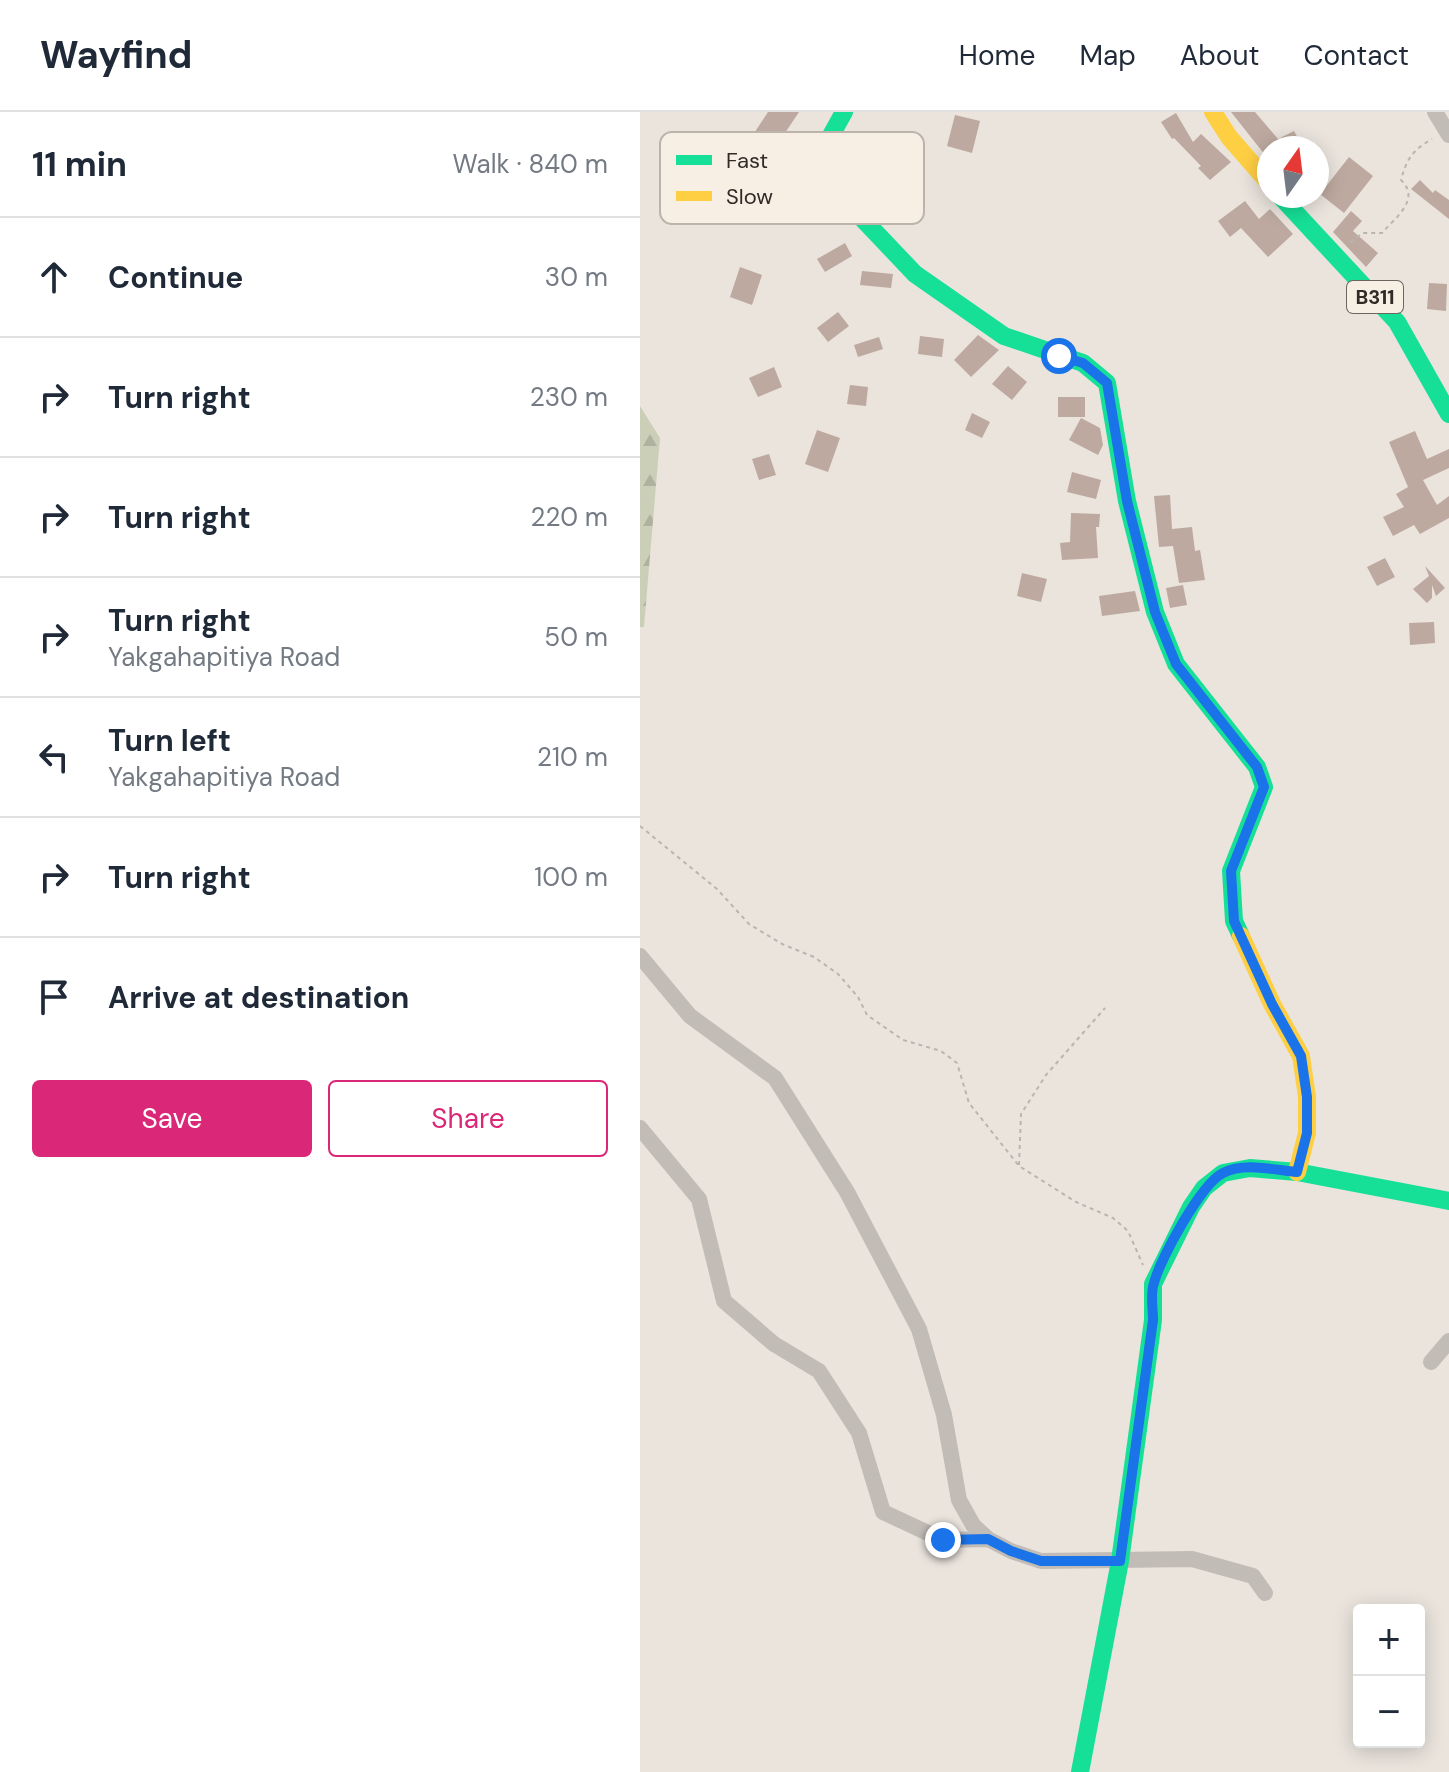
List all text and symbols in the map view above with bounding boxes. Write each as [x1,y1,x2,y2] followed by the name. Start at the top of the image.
[40,30,193,80] text: Wayfind
[959,37,1035,74] text: Home
[1079,37,1136,74] text: Map
[1180,37,1259,74] text: About
[1303,37,1409,74] text: Contact
[660,132,924,224] legend
[1257,136,1329,208] north arrow
[32,142,127,187] text: 11 min
[726,146,768,175] text: Fast
[453,147,608,181] text: Walk · 840 m
[726,182,773,211] text: Slow
[32,255,76,299] icon: ahead
[108,258,243,297] text: Continue
[545,260,608,294] text: 30 m
[1347,281,1403,313] road number: B311
[1041,338,1077,374] route start
[32,375,76,419] icon: right
[108,378,251,417] text: Turn right
[530,380,608,414] text: 230 m
[32,495,76,539] icon: right
[108,498,251,537] text: Turn right
[530,500,608,534] text: 220 m
[108,601,251,640] text: Turn right
[32,615,76,659] icon: right
[544,620,608,654] text: 50 m
[108,640,340,674] text: Yakgahapitiya Road
[108,721,231,760] text: Turn left
[32,735,76,779] icon: left
[537,740,608,774] text: 210 m
[108,760,340,794] text: Yakgahapitiya Road
[32,855,76,899] icon: right
[108,858,251,897] text: Turn right
[534,860,608,894] text: 100 m
[32,975,76,1019] icon: arrive
[108,978,409,1017] text: Arrive at destination
[32,1080,312,1157] button: Save
[328,1080,608,1157] button: Share
[925,1522,961,1558] route end
[1353,1604,1425,1748] map controls
[1353,1604,1425,1676] button: +
[1353,1676,1425,1748] button: −

